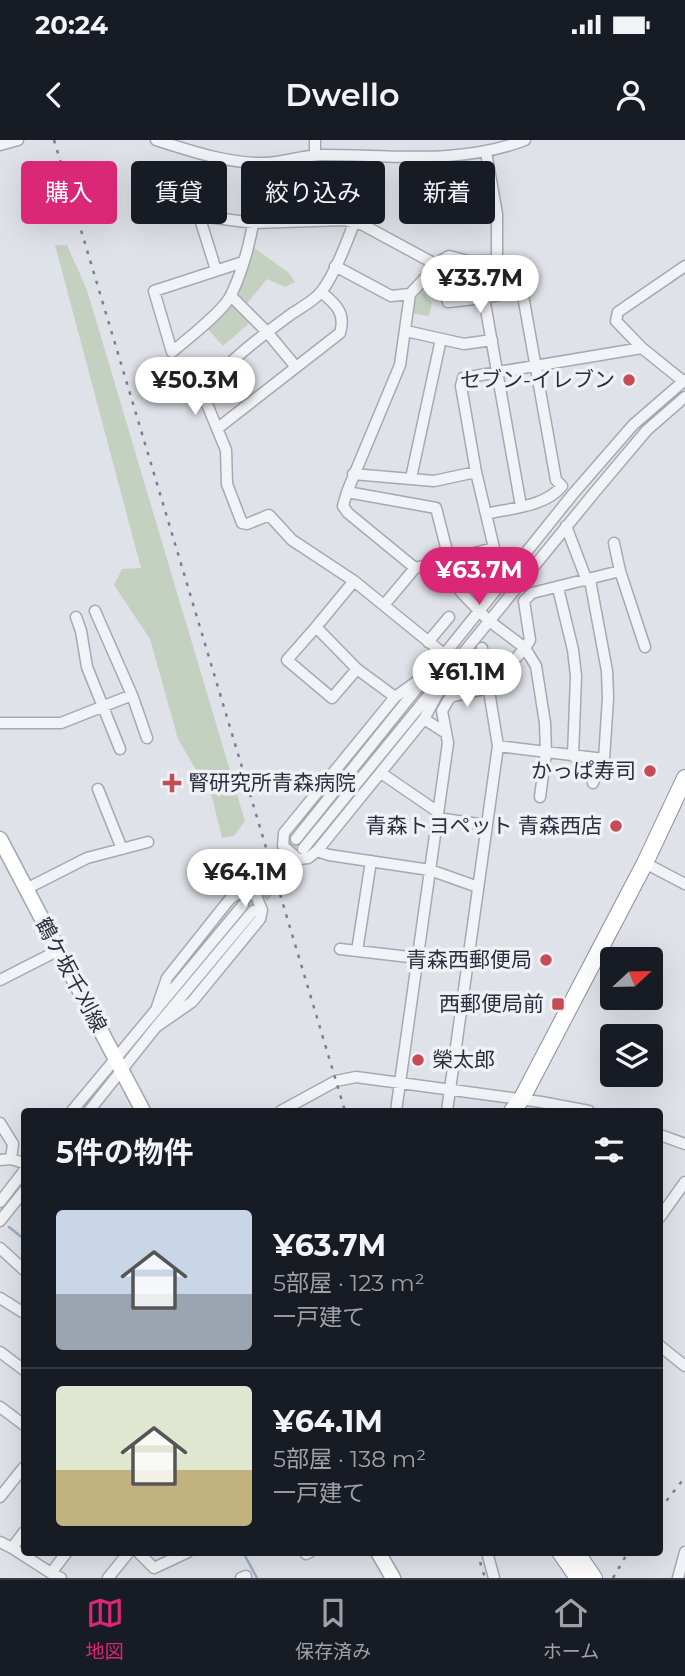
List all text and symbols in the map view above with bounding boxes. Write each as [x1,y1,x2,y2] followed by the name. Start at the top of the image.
[35,9,108,41] text: 20:24
[285,75,400,114] text: Dwello
[35,76,73,114] icon: back
[612,76,650,114] icon: person
[21,161,117,224] chip: 購入
[131,161,227,224] chip: 賃貸
[241,161,385,224] chip: 絞り込み
[399,161,495,224] chip: 新着
[423,256,537,315] pin: ¥33.7M
[437,264,523,292] text: ¥33.7M
[138,358,252,417] pin: ¥50.3M
[151,366,239,394] text: ¥50.3M
[460,367,615,392] place label: セブン-イレブン
[621,372,637,388] marker: セブン-イレブン
[422,547,536,607] pin: ¥63.7M
[436,556,522,584] text: ¥63.7M
[410,650,524,709] pin: ¥61.1M
[429,658,505,686] text: ¥61.1M
[531,758,636,783] place label: かっぱ寿司
[642,763,658,779] marker: かっぱ寿司
[188,770,356,795] place label: 腎研究所青森病院
[162,773,182,793] marker: 腎研究所青森病院
[365,813,602,838] place label: 青森トヨペット 青森西店
[608,818,624,834] marker: 青森トヨペット 青森西店
[188,850,302,909] pin: ¥64.1M
[203,858,287,886] text: ¥64.1M
[31,913,112,1036] street label: 鶴ケ坂千刈線
[406,947,532,972] place label: 青森西郵便局
[600,947,663,1010] north arrow
[600,947,663,1087] map controls
[538,952,554,968] marker: 青森西郵便局
[439,991,544,1016] place label: 西郵便局前
[550,996,566,1012] marker: 西郵便局前
[600,1024,663,1087] button: layers
[432,1047,495,1072] place label: 榮太郎
[410,1052,426,1068] marker: 榮太郎
[590,1131,628,1169] icon: filters
[56,1134,194,1171] text: 5件の物件
[273,1227,386,1264] text: ¥63.7M
[112,1238,196,1322] icon: home
[273,1269,425,1297] text: 5部屋 · 123 m²
[273,1303,365,1331] text: 一戸建て
[273,1403,383,1440] text: ¥64.1M
[112,1414,196,1498] icon: home
[273,1445,426,1473] text: 5部屋 · 138 m²
[273,1479,365,1507] text: 一戸建て
[86,1594,124,1663] tab: 地図
[295,1594,371,1663] tab: 保存済み
[543,1594,599,1663] tab: ホーム

